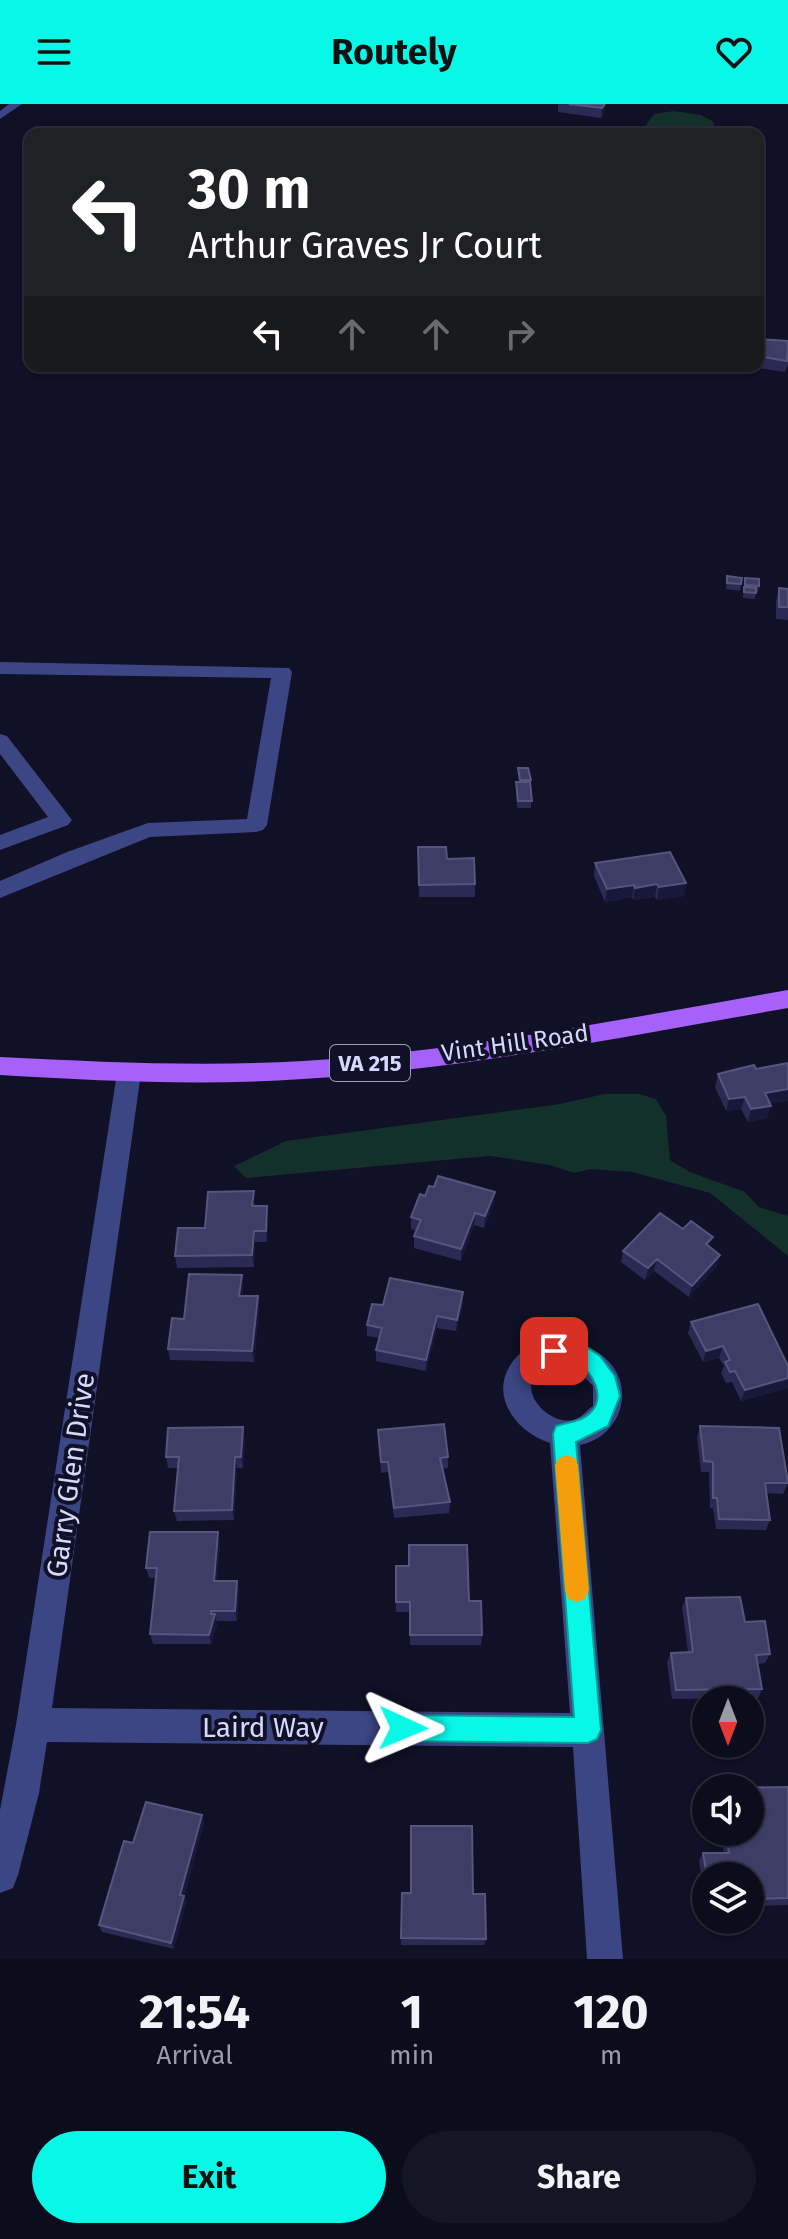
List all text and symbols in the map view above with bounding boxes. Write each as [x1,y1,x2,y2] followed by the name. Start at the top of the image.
[32,30,76,74] icon: menu
[331,30,457,74] text: Routely
[712,30,756,74] icon: heart
[188,156,310,223] text: 30 m
[56,160,160,264] icon: left
[188,224,542,268] text: Arthur Graves Jr Court
[246,312,290,356] icon: left
[330,312,374,356] icon: ahead
[414,312,458,356] icon: ahead
[498,312,542,356] icon: right
[440,1019,590,1067] street label: Vint Hill Road
[330,1045,410,1081] road number: VA 215
[520,1317,588,1385] pin
[532,1329,576,1373] icon: arrive
[40,1371,101,1579] street label: Garry Glen Drive
[361,1686,445,1770] position arrow
[692,1686,764,1758] north arrow
[692,1686,764,1934] map controls
[202,1711,324,1744] street label: Laird Way
[692,1774,764,1846] button: sound
[692,1862,764,1934] button: layers
[139,1983,250,2041] text: 21:54
[401,1983,423,2041] text: 1
[574,1983,649,2041] text: 120
[157,2040,233,2071] text: Arrival
[389,2040,434,2071] text: min
[600,2040,622,2071] text: m
[32,2131,386,2223] button: Exit
[402,2131,756,2223] button: Share

